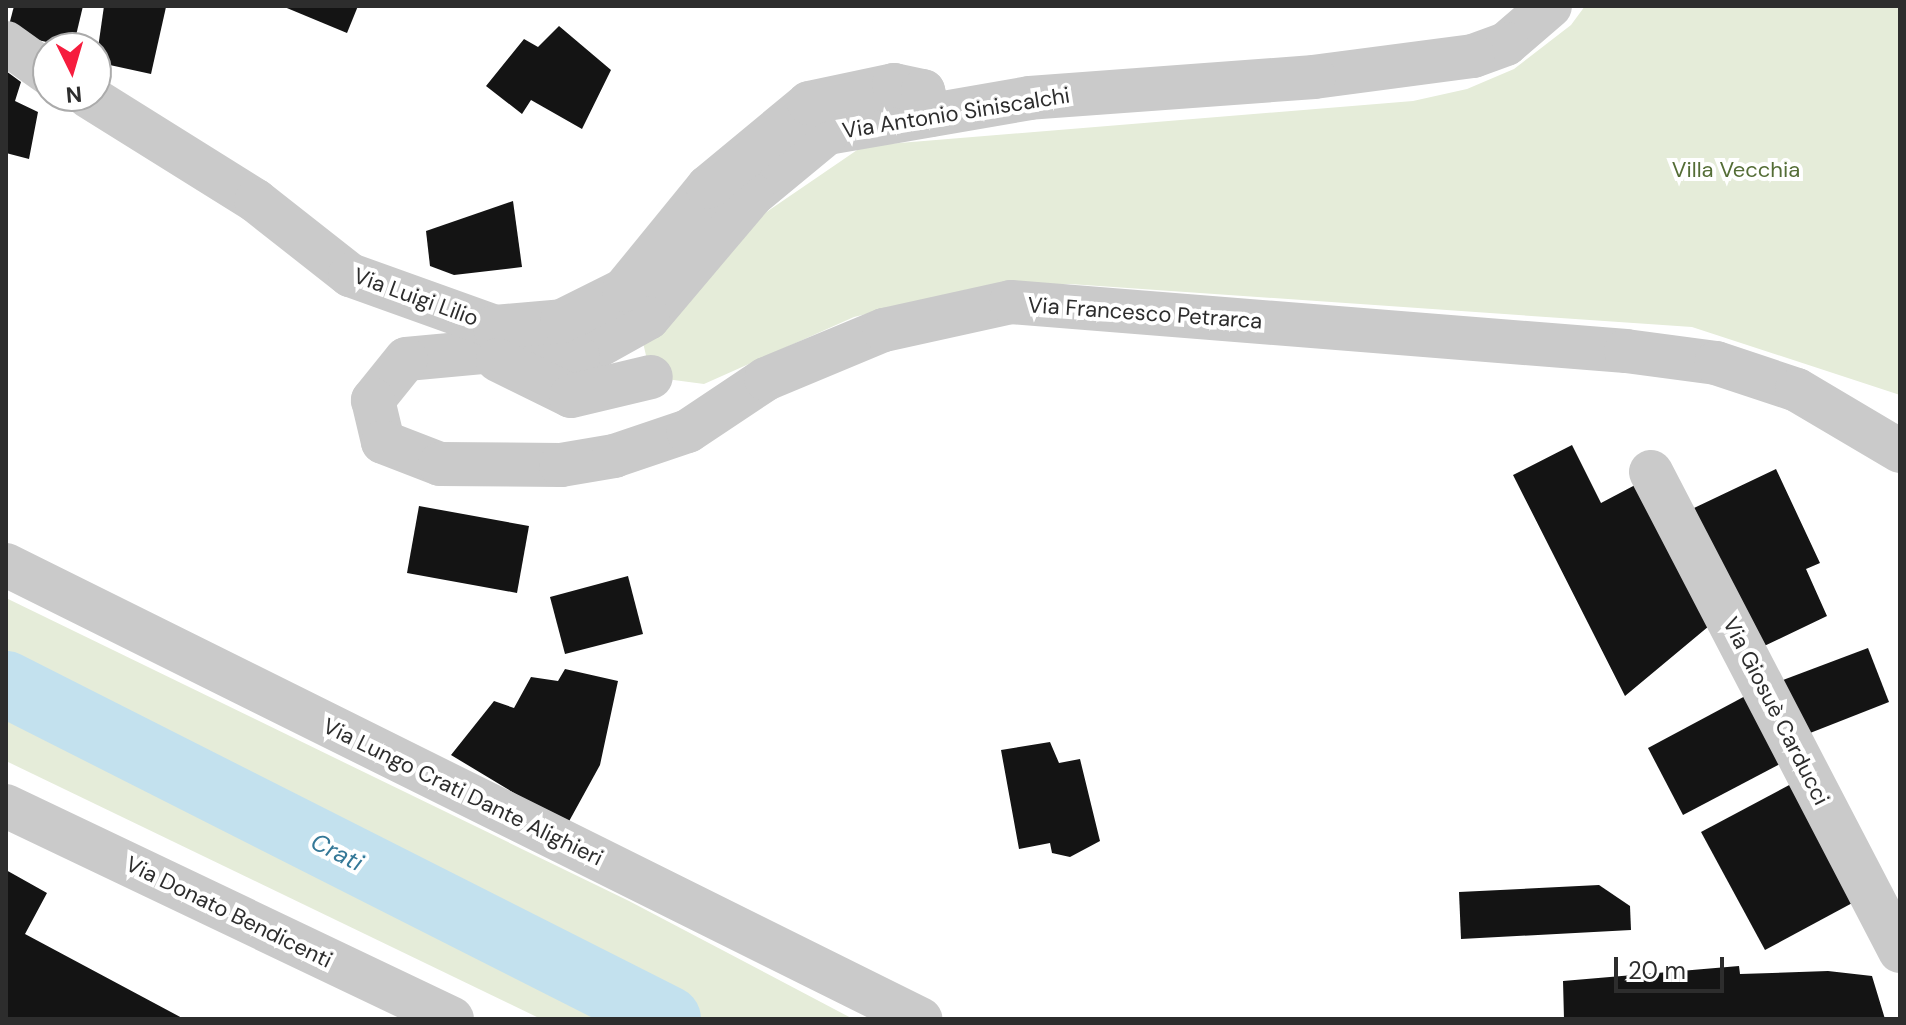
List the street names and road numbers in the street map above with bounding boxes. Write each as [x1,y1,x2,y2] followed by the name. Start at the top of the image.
[840,82,1072,144] street label: Via Antonio Siniscalchi
[350,262,482,332] street label: Via Luigi Lilio
[1027,292,1263,334] street label: Via Francesco Petrarca
[1717,613,1835,809] street label: Via Giosuè Carducci
[319,713,607,871] street label: Via Lungo Crati Dante Alighieri
[121,850,337,974] street label: Via Donato Bendicenti

